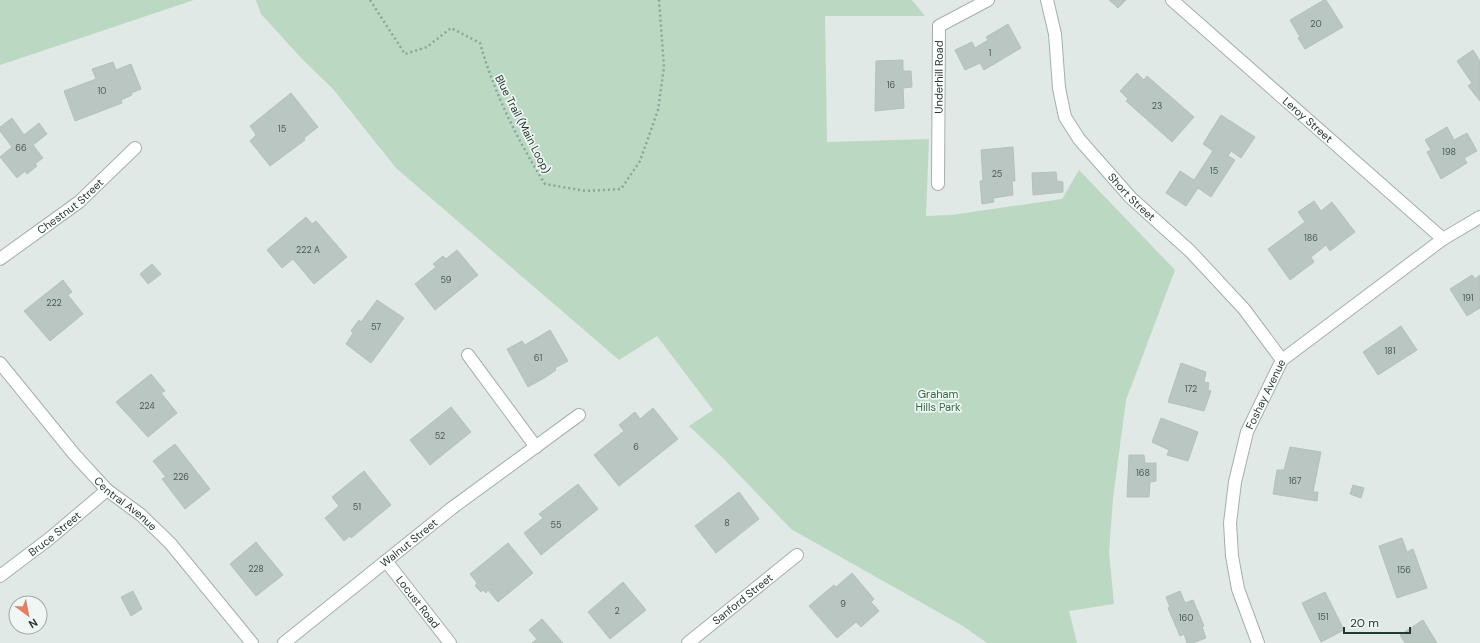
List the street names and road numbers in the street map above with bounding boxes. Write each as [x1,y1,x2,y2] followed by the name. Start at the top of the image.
[931,40,946,114] street label: Underhill Road
[492,72,554,176] street label: Blue Trail (Main Loop)
[1280,94,1336,145] street label: Leroy Street
[1105,170,1158,224] street label: Short Street
[34,175,106,237] street label: Chestnut Street
[1242,357,1288,432] street label: Foshay Avenue
[91,474,160,534] street label: Central Avenue
[25,508,84,559] street label: Bruce Street
[377,516,440,570] street label: Walnut Street
[709,570,776,628] street label: Sanford Street
[393,573,443,631] street label: Locust Road

